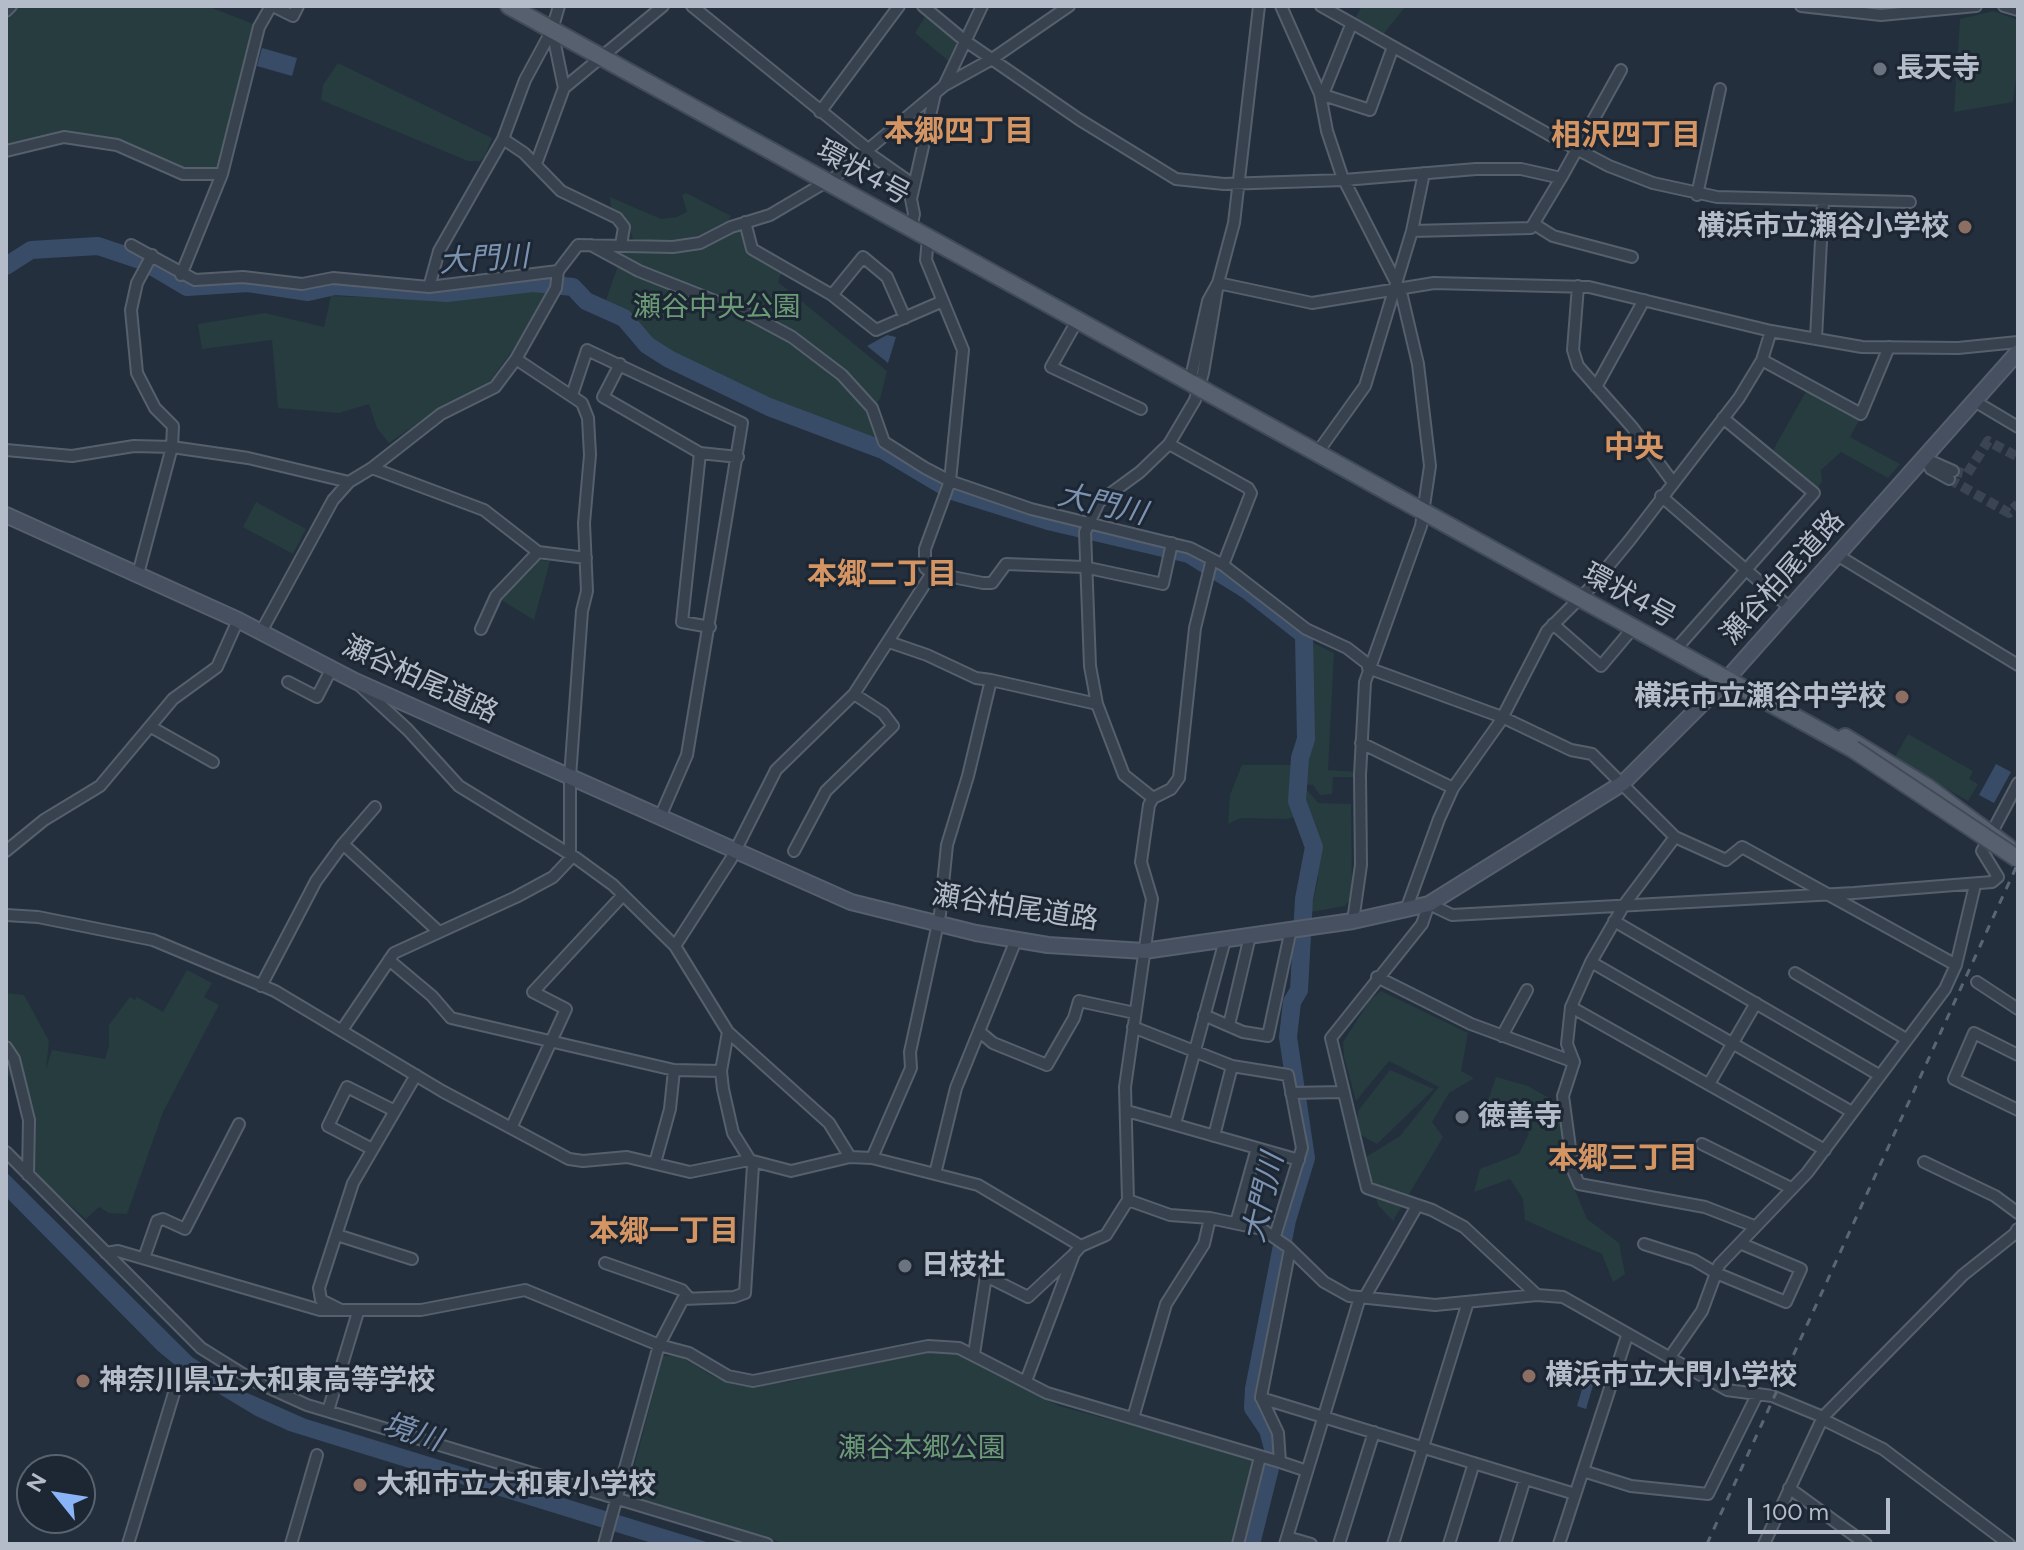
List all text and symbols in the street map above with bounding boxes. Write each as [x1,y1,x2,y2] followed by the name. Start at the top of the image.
[1896,52,1980,86] place label: 長天寺
[1871,60,1889,78] marker: 長天寺
[884,114,1034,150] district label: 本郷四丁目
[1551,118,1701,154] district label: 相沢四丁目
[811,134,915,212] street label: 環状4号
[1697,210,1949,244] place label: 横浜市立瀬谷小学校
[1956,218,1974,236] marker: 横浜市立瀬谷小学校
[438,239,530,281] water label: 大門川
[633,291,801,325] park label: 瀬谷中央公園
[1604,430,1664,466] district label: 中央
[1054,477,1150,533] water label: 大門川
[1714,504,1852,652] street label: 瀬谷柏尾道路
[807,557,957,593] district label: 本郷二丁目
[1577,557,1681,635] street label: 環状4号
[337,629,503,731] street label: 瀬谷柏尾道路
[1634,680,1886,714] place label: 横浜市立瀬谷中学校
[1893,688,1911,706] marker: 横浜市立瀬谷中学校
[929,878,1101,938] street label: 瀬谷柏尾道路
[1478,1100,1562,1134] place label: 徳善寺
[1453,1108,1471,1126] marker: 徳善寺
[1548,1141,1698,1177] district label: 本郷三丁目
[1236,1150,1292,1246] water label: 大門川
[589,1214,739,1250] district label: 本郷一丁目
[921,1249,1005,1283] place label: 日枝社
[896,1257,914,1275] marker: 日枝社
[1545,1359,1797,1393] place label: 横浜市立大門小学校
[99,1364,435,1398] place label: 神奈川県立大和東高等学校
[1520,1367,1538,1385] marker: 横浜市立大門小学校
[74,1372,92,1390] marker: 神奈川県立大和東高等学校
[378,1407,446,1459] water label: 境川
[838,1432,1006,1466] park label: 瀬谷本郷公園
[16,1454,96,1534] north arrow
[376,1468,656,1502] place label: 大和市立大和東小学校
[21,1469,52,1497] text: N
[351,1476,369,1494] marker: 大和市立大和東小学校
[1752,1482,1894,1532] scale bar
[1762,1497,1829,1526] text: 100 m

